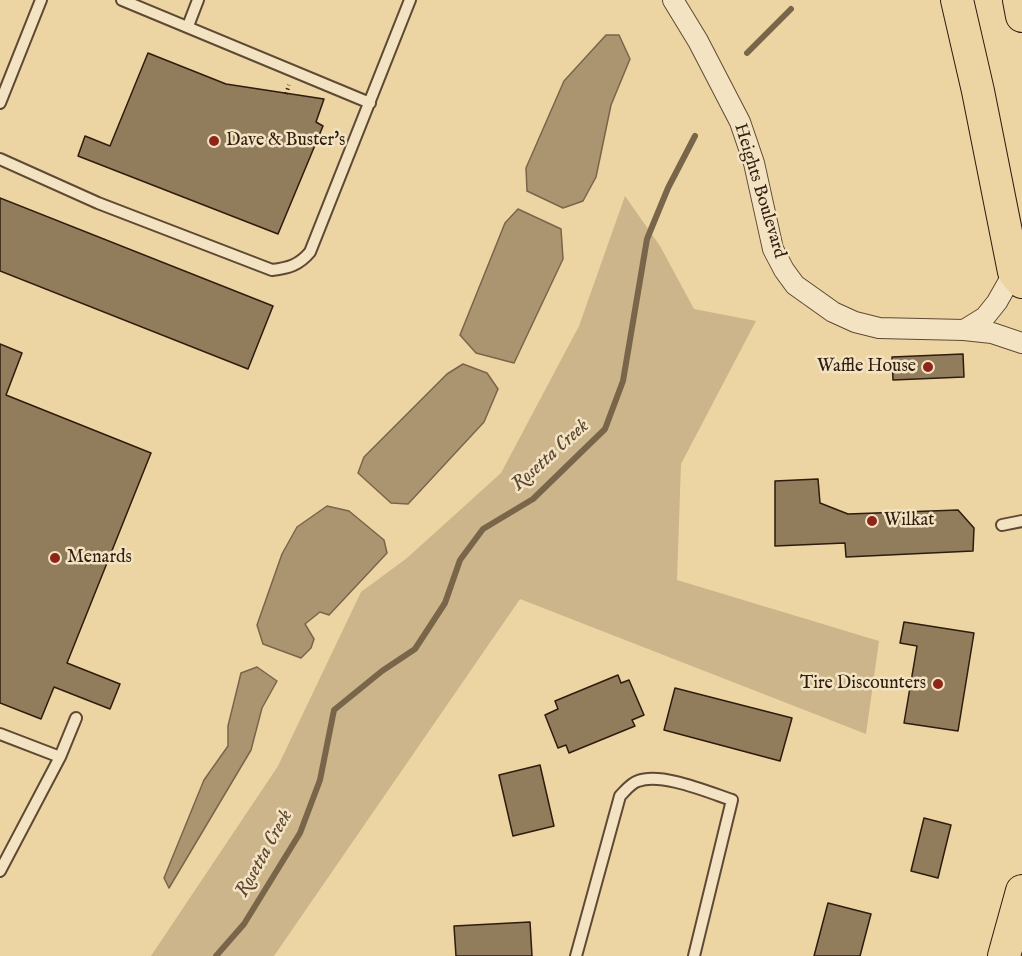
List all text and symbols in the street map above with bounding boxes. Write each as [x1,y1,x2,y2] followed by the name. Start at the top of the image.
[728,121,790,261] street label: Heights Boulevard
[226,130,345,152] place label: Dave & Buster's
[207,134,221,148] marker: Dave & Buster's
[817,356,916,378] place label: Waffle House
[921,360,935,374] marker: Waffle House
[507,415,595,497] water label: Rosetta Creek
[884,510,935,532] place label: Wilkat
[865,514,879,528] marker: Wilkat
[67,547,132,569] place label: Menards
[48,551,62,565] marker: Menards
[800,673,926,695] place label: Tire Discounters
[931,677,945,691] marker: Tire Discounters
[231,806,299,902] water label: Rosetta Creek

